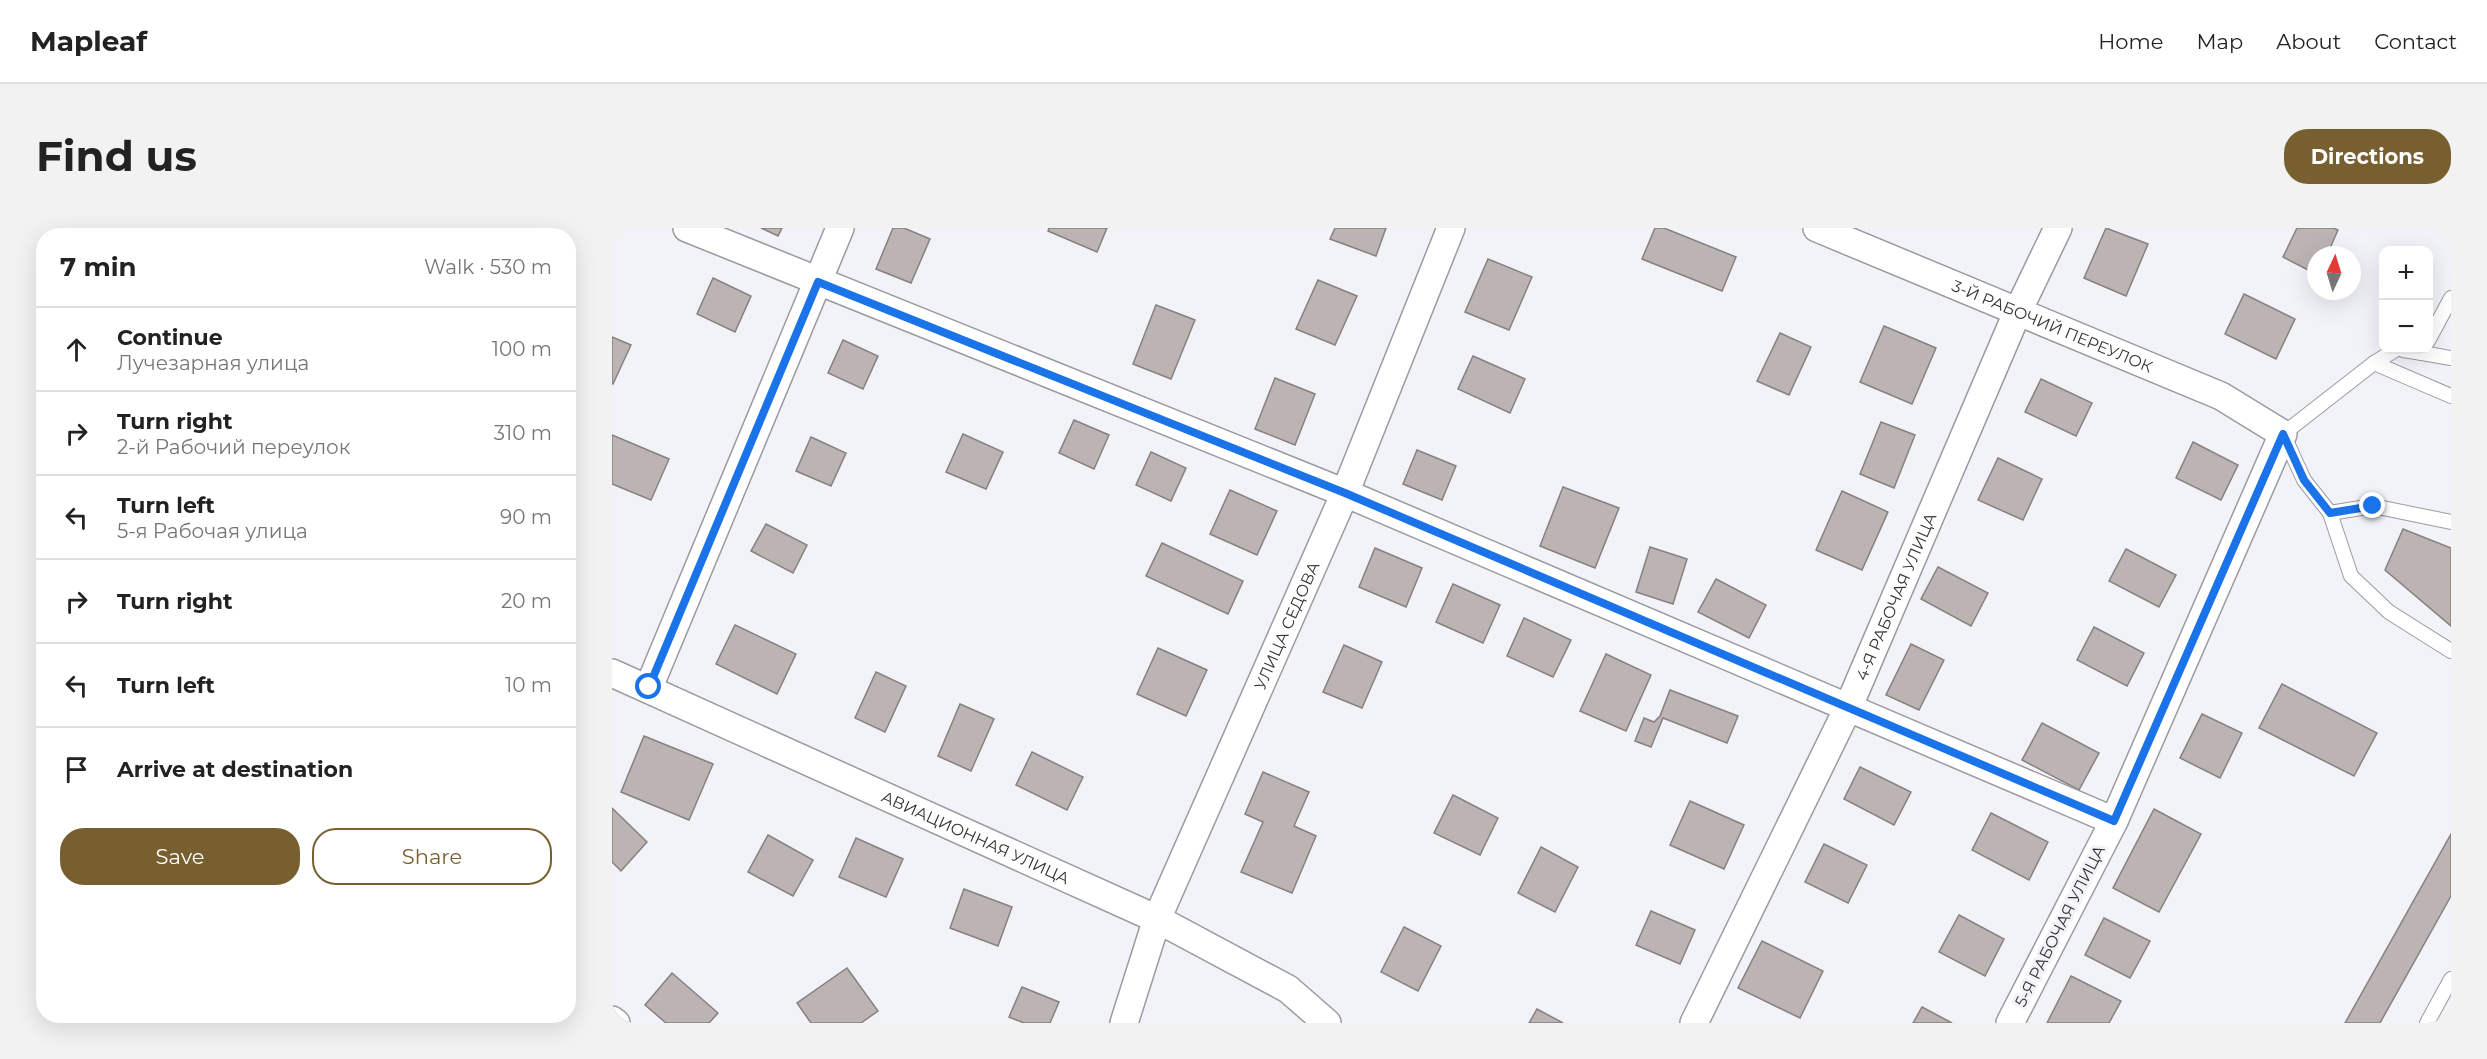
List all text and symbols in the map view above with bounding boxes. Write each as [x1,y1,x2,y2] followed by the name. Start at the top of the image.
[30,24,147,58] text: Mapleaf
[2098,29,2163,54] text: Home
[2196,29,2243,54] text: Map
[2276,29,2341,54] text: About
[2374,29,2457,54] text: Contact
[2284,129,2451,184] button: Directions
[36,130,197,182] text: Find us
[2307,246,2361,300] north arrow
[2379,246,2433,354] map controls
[2379,246,2433,300] button: +
[60,251,137,283] text: 7 min
[424,255,552,279] text: Walk · 530 m
[1949,276,2156,376] street label: 3-Й РАБОЧИЙ ПЕРЕУЛОК
[2379,300,2433,354] button: −
[117,324,223,351] text: Continue
[60,333,93,366] icon: ahead
[492,337,552,361] text: 100 m
[117,351,309,375] text: Лучезарная улица
[117,408,232,435] text: Turn right
[60,417,93,450] icon: right
[494,421,552,445] text: 310 m
[117,435,350,459] text: 2-й Рабочий переулок
[117,492,215,519] text: Turn left
[2359,492,2385,518] route end
[60,501,93,534] icon: left
[500,505,552,529] text: 90 m
[1852,510,1940,683] street label: 4-Я РАБОЧАЯ УЛИЦА
[117,519,308,543] text: 5-я Рабочая улица
[1250,558,1323,692] street label: УЛИЦА СЕДОВА
[60,585,93,618] icon: right
[117,588,232,615] text: Turn right
[501,589,552,613] text: 20 m
[60,669,93,702] icon: left
[117,672,215,699] text: Turn left
[505,673,552,697] text: 10 m
[635,673,661,699] route start
[60,753,93,786] icon: arrive
[117,756,353,783] text: Arrive at destination
[879,787,1073,888] street label: АВИАЦИОННАЯ УЛИЦА
[60,828,300,885] button: Save
[312,828,552,885] button: Share
[2011,842,2109,1010] street label: 5-Я РАБОЧАЯ УЛИЦА

